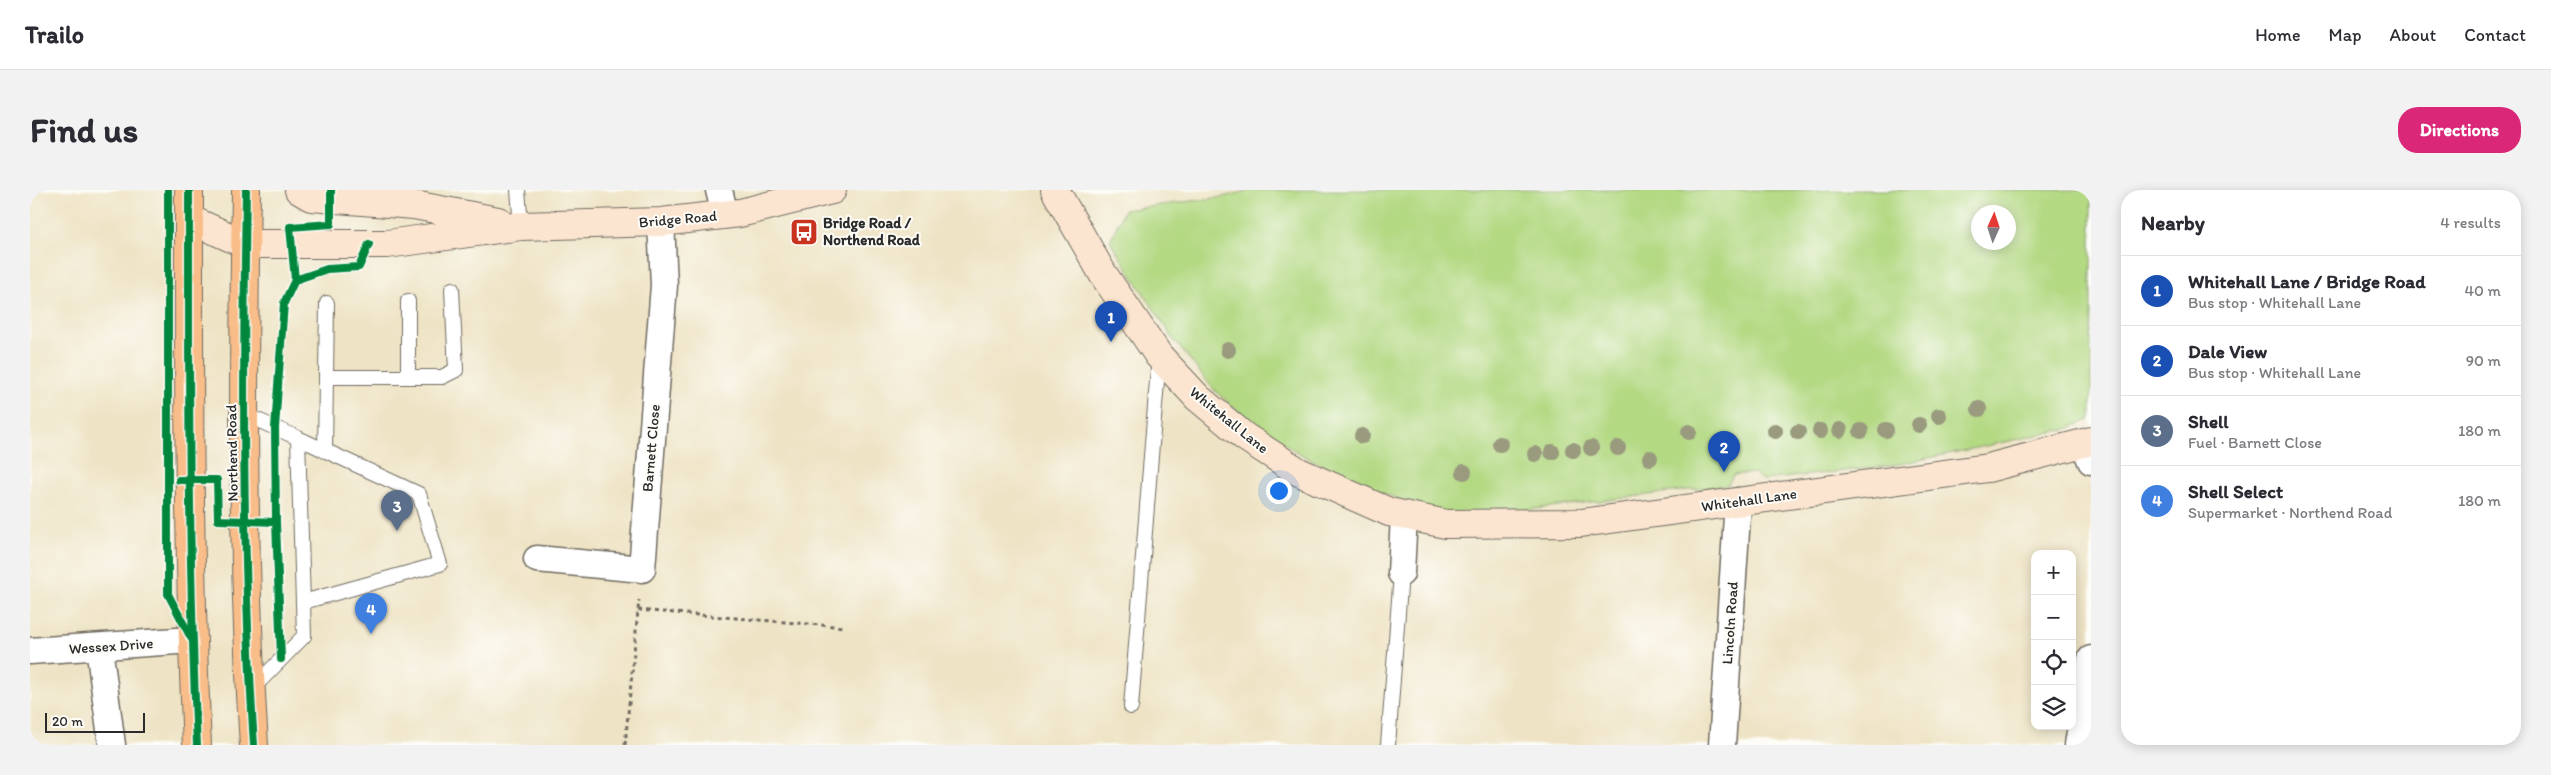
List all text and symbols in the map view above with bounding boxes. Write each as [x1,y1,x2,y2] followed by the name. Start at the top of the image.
[25,20,84,49] text: Trailo
[2255,24,2301,46] text: Home
[2329,24,2362,46] text: Map
[2390,24,2436,46] text: About
[2464,24,2526,46] text: Contact
[2398,107,2521,153] button: Directions
[30,109,138,151] text: Find us
[1971,205,2016,250] north arrow
[638,207,719,231] street label: Bridge Road
[2141,210,2205,235] text: Nearby
[2440,213,2501,232] text: 4 results
[823,214,921,249] place label: Bridge Road / Northend Road
[789,217,819,247] bus stop icon: Bridge Road / Northend Road
[2188,270,2426,293] text: Whitehall Lane / Bridge Road
[2153,281,2161,300] text: 1
[2464,281,2501,300] text: 40 m
[2188,293,2361,312] text: Bus stop · Whitehall Lane
[1095,301,1127,342] pin: 1
[2188,340,2267,363] text: Dale View
[2153,351,2161,370] text: 2
[2466,351,2501,370] text: 90 m
[2188,363,2361,382] text: Bus stop · Whitehall Lane
[1186,383,1272,457] street label: Whitehall Lane
[638,403,664,493] street label: Barnett Close
[222,404,242,502] street label: Northend Road
[2188,410,2229,433] text: Shell
[2153,421,2161,440] text: 3
[2458,421,2501,440] text: 180 m
[1708,431,1740,472] pin: 2
[2188,433,2322,452] text: Fuel · Barnett Close
[1266,478,1292,504] your location
[2188,480,2283,503] text: Shell Select
[1700,484,1798,516] street label: Whitehall Lane
[381,490,413,531] pin: 3
[2152,491,2162,510] text: 4
[2458,491,2501,510] text: 180 m
[2188,503,2392,522] text: Supermarket · Northend Road
[2031,550,2076,730] map controls
[2031,550,2076,595] button: +
[1718,581,1742,665] street label: Lincoln Road
[355,593,387,634] pin: 4
[2031,595,2076,640] button: −
[68,634,154,658] street label: Wessex Drive
[2031,640,2076,685] button: locate
[2031,685,2076,730] button: layers
[45,710,145,733] scale bar
[52,713,83,730] text: 20 m

